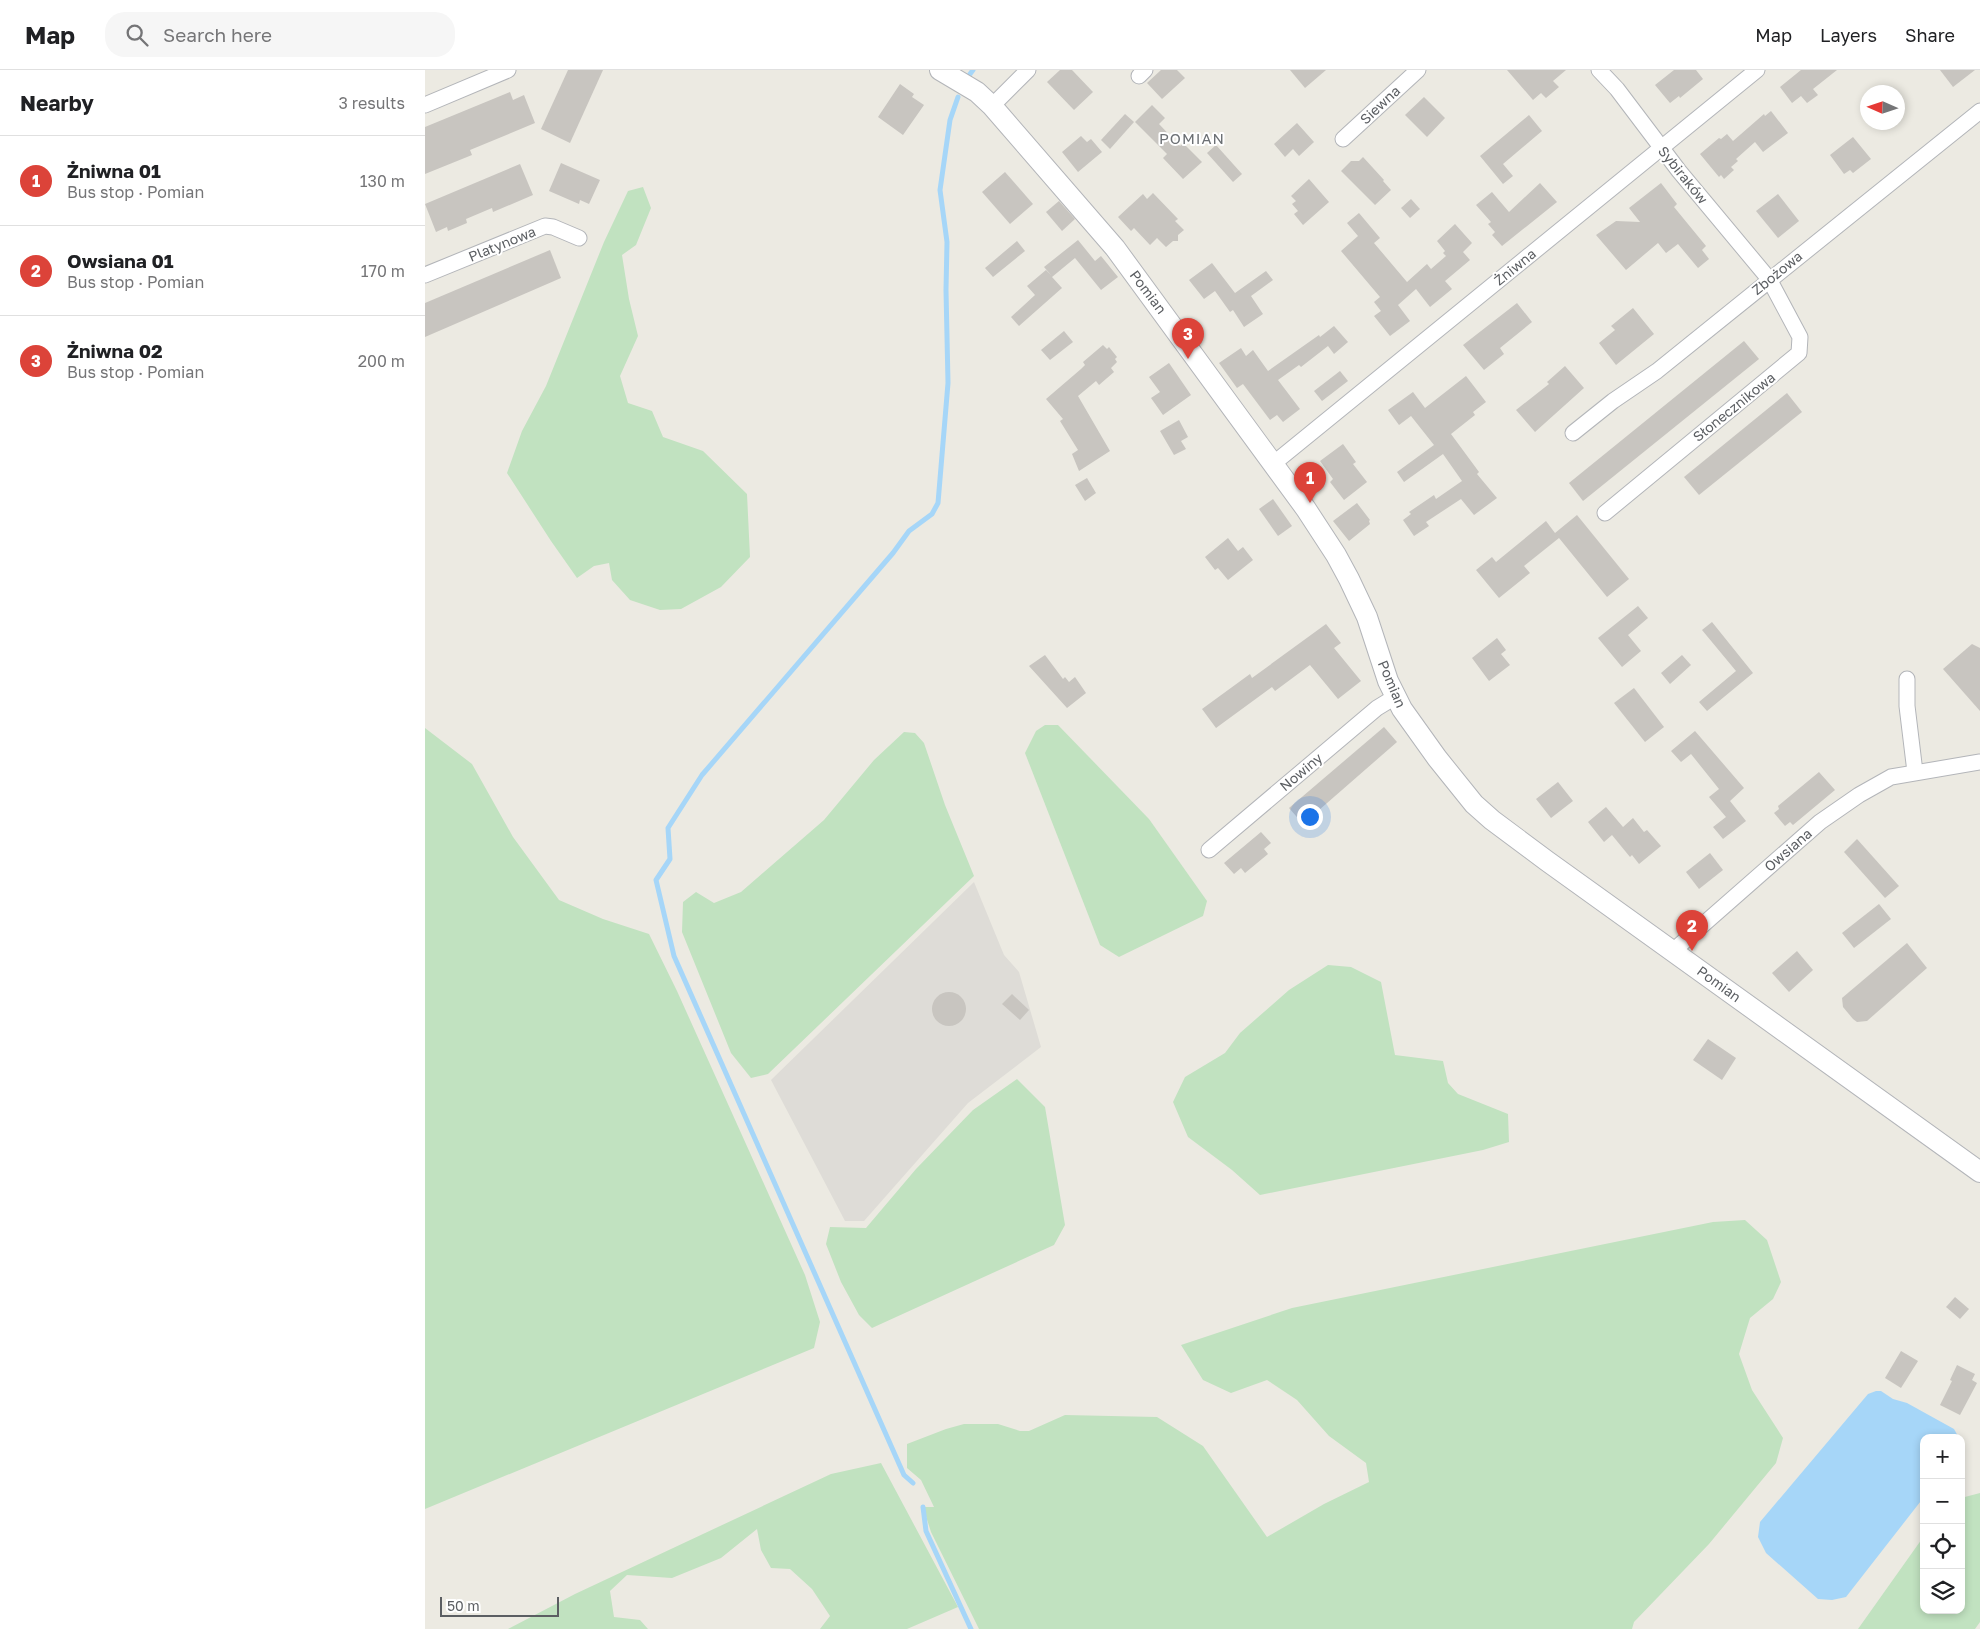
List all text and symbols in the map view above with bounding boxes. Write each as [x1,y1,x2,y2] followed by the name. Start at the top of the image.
[105,12,455,57] search box
[25,20,75,49] text: Map
[123,21,151,49] icon: search
[163,23,272,46] text: Search here
[1755,24,1792,46] text: Map
[1820,24,1877,46] text: Layers
[1905,24,1955,46] text: Share
[1356,82,1403,127] street label: Siewna
[1860,85,1905,130] north arrow
[20,90,94,116] text: Nearby
[338,93,405,113] text: 3 results
[1159,129,1225,147] district label: POMIAN
[1655,142,1712,207] street label: Sybiraków
[67,159,161,182] text: Żniwna 01
[32,171,40,191] text: 1
[360,171,405,191] text: 130 m
[67,182,204,202] text: Bus stop · Pomian
[466,222,538,265] street label: Platynowa
[1490,245,1539,289] street label: Żniwna
[1748,247,1805,298] street label: Zbożowa
[67,249,174,272] text: Owsiana 01
[31,261,41,281] text: 2
[361,261,405,281] text: 170 m
[1127,267,1170,317] street label: Pomian
[67,272,204,292] text: Bus stop · Pomian
[1172,318,1204,359] pin: 3
[67,339,163,362] text: Żniwna 02
[31,351,41,371] text: 3
[358,351,405,371] text: 200 m
[67,362,204,382] text: Bus stop · Pomian
[1689,368,1778,445] street label: Słonecznikowa
[1294,462,1326,503] pin: 1
[1375,657,1410,710] street label: Pomian
[1276,749,1325,794] street label: Nowiny
[1297,804,1323,830] your location
[1760,824,1815,875] street label: Owsiana
[1676,910,1708,951] pin: 2
[1694,962,1745,1005] street label: Pomian
[1920,1434,1965,1614] map controls
[1920,1434,1965,1479] button: +
[1920,1479,1965,1524] button: −
[1920,1524,1965,1569] button: locate
[1920,1569,1965,1614] button: layers
[440,1594,559,1617] scale bar
[447,1597,480,1614] text: 50 m

